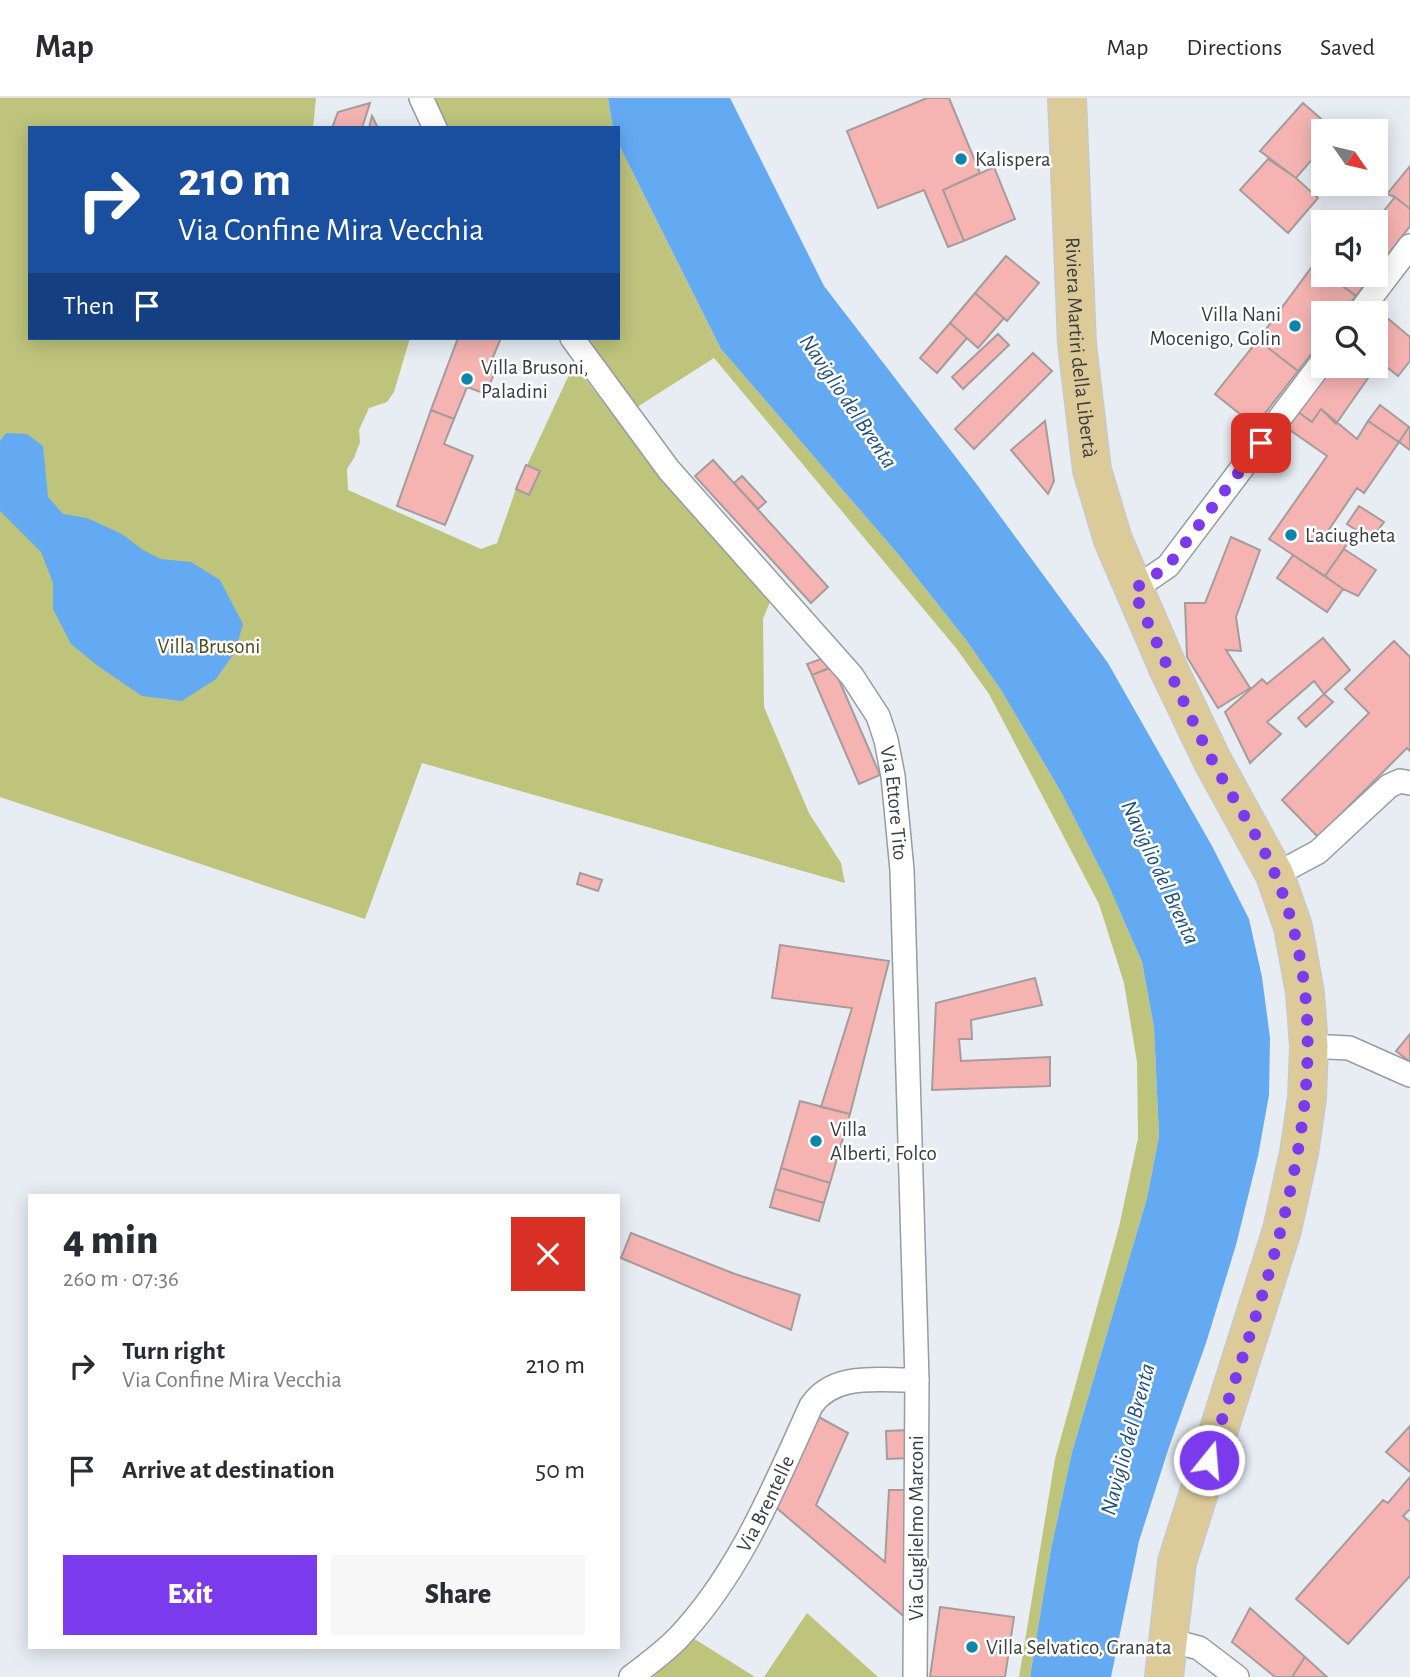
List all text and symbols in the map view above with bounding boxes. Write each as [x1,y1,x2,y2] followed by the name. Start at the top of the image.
[35,31,94,64] text: Map
[1106,36,1148,60] text: Map
[1186,36,1282,60] text: Directions
[1320,36,1375,60] text: Saved
[1311,119,1388,196] north arrow
[1311,119,1388,378] map controls
[975,149,1051,170] place label: Kalispera
[953,151,969,167] marker: Kalispera
[63,154,154,245] icon: right
[178,156,291,205] text: 210 m
[1311,210,1388,287] button: sound
[178,214,484,246] text: Via Confine Mira Vecchia
[1062,237,1101,459] street label: Riviera Martiri della Libertà
[128,287,166,325] icon: arrive
[63,293,114,319] text: Then
[1311,301,1388,378] button: search
[1149,304,1281,349] place label: Villa Nani Mocenigo, Golin
[1287,318,1303,334] marker: Villa Nani Mocenigo, Golin
[795,331,901,473] water label: Naviglio del Brenta
[481,357,589,402] place label: Villa Brusoni, Paladini
[459,371,475,387] marker: Villa Brusoni, Paladini
[1231,413,1291,473] pin
[1242,424,1280,462] icon: arrive
[1305,525,1396,546] place label: L'aciugheta
[1283,527,1299,543] marker: L'aciugheta
[158,636,260,657] park label: Villa Brusoni
[876,744,911,861] street label: Via Ettore Tito
[1116,797,1203,948] water label: Naviglio del Brenta
[830,1119,937,1164] place label: Villa Alberti, Folco
[808,1133,824,1149] marker: Villa Alberti, Folco
[511,1217,585,1291] button: close
[63,1219,159,1261] text: 4 min
[63,1268,179,1291] text: 260 m · 07:36
[122,1338,225,1364] text: Turn right
[63,1347,101,1385] icon: right
[525,1352,585,1378] text: 210 m
[1097,1361,1160,1518] water label: Naviglio del Brenta
[122,1369,342,1392] text: Via Confine Mira Vecchia
[1172,1423,1246,1497] position arrow
[906,1435,927,1621] street label: Via Guglielmo Marconi
[63,1452,101,1490] icon: arrive
[733,1452,798,1556] street label: Via Brentelle
[122,1457,335,1483] text: Arrive at destination
[535,1457,585,1483] text: 50 m
[63,1555,317,1635] button: Exit
[331,1555,585,1635] button: Share
[986,1637,1172,1658] place label: Villa Selvatico, Granata
[964,1639,980,1655] marker: Villa Selvatico, Granata

